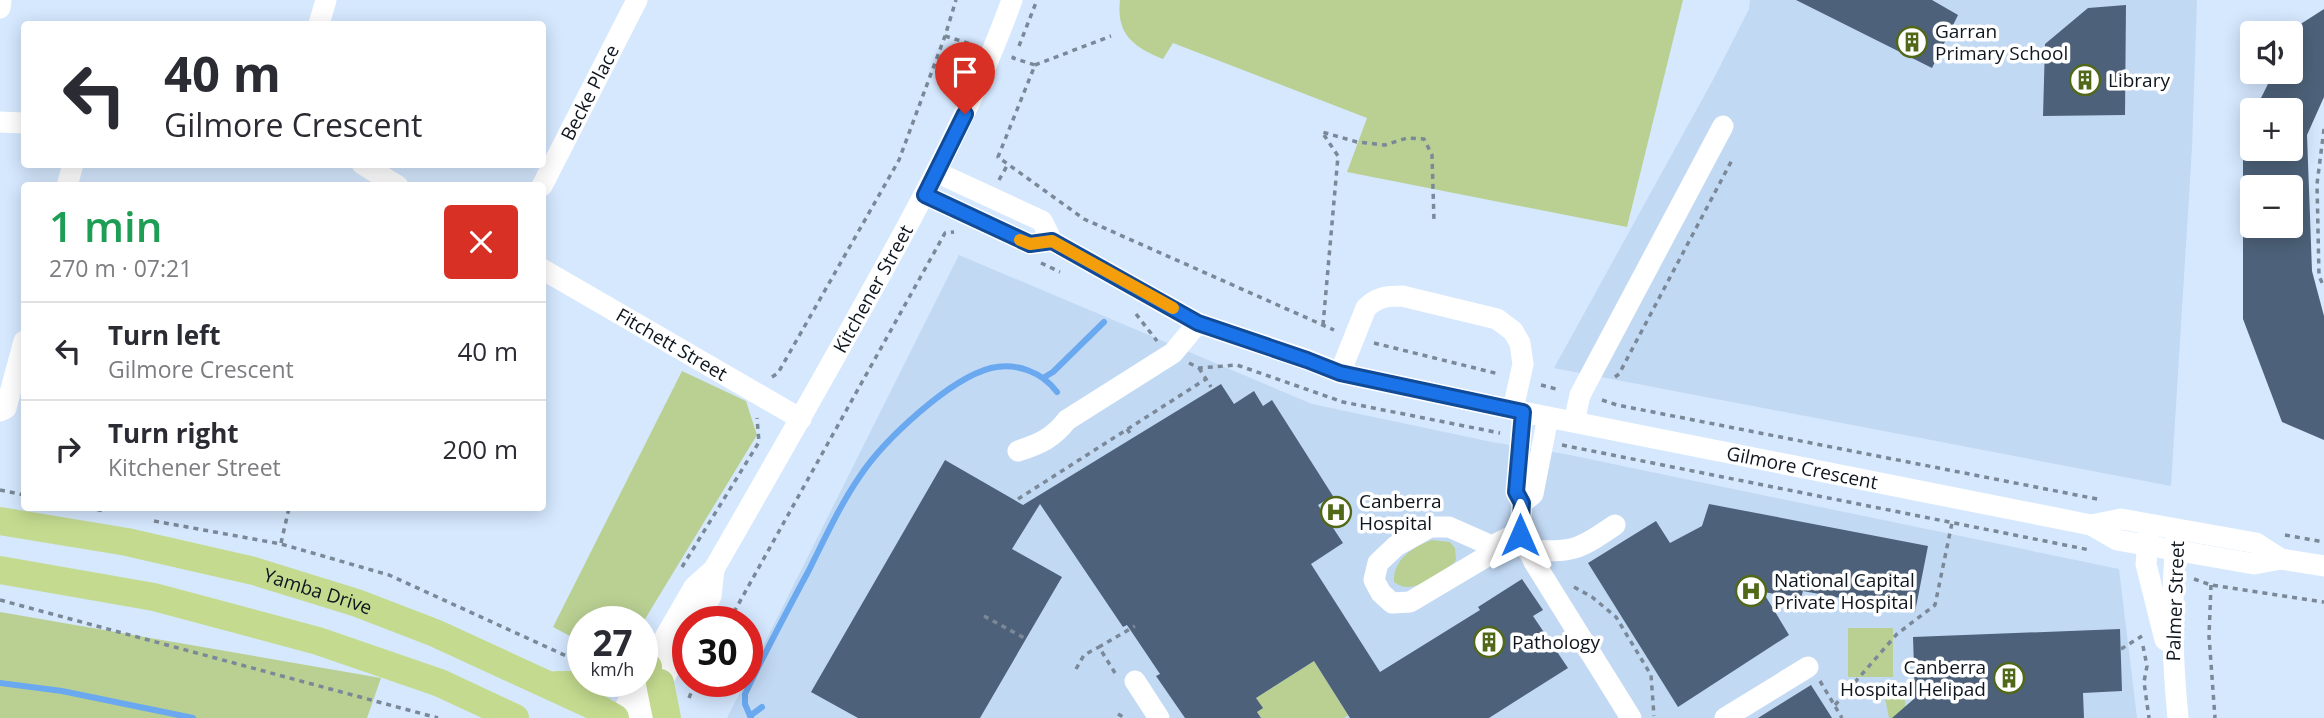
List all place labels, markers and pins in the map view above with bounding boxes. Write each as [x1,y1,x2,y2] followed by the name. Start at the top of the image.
[1935,18,2068,66] place label: Garran Primary School
[1895,25,1929,59] building icon: Garran Primary School
[935,42,995,114] pin
[2068,63,2102,97] building icon: Library
[2108,67,2170,93] place label: Library
[1359,488,1442,536] place label: Canberra Hospital
[1319,495,1353,529] hospital icon: Canberra Hospital
[1774,567,1915,615] place label: National Capital Private Hospital
[1734,574,1768,608] hospital icon: National Capital Private Hospital
[1472,625,1506,659] building icon: Pathology
[1512,629,1600,655] place label: Pathology
[1840,654,1986,702] place label: Canberra Hospital Helipad
[1992,661,2026,695] building icon: Canberra Hospital Helipad

